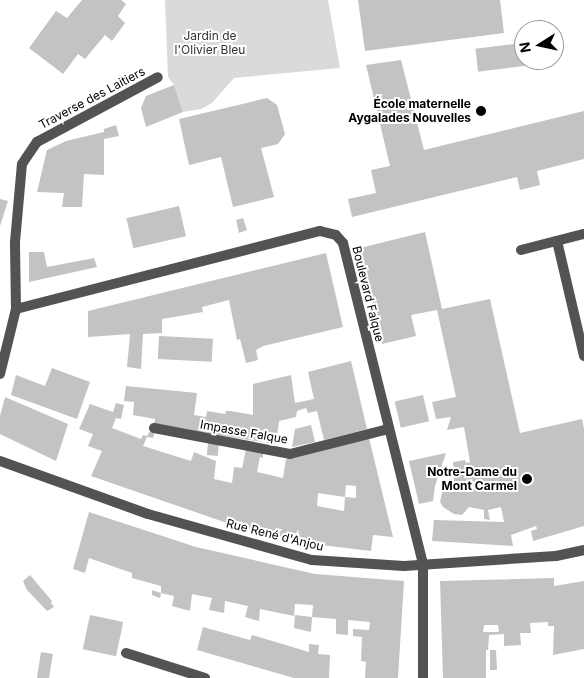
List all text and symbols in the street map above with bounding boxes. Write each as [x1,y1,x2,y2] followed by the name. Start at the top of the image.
[514,20,564,70] north arrow
[175,29,245,57] park label: Jardin de l'Olivier Bleu
[515,41,534,54] text: N
[37,64,147,132] street label: Traverse des Laitiers
[348,97,471,125] place label: École maternelle Aygalades Nouvelles
[475,105,487,117] marker: École maternelle Aygalades Nouvelles
[349,245,387,343] street label: Boulevard Falque
[199,417,289,447] street label: Impasse Falque
[427,465,517,493] place label: Notre-Dame du Mont Carmel
[521,473,533,485] marker: Notre-Dame du Mont Carmel
[225,516,325,554] street label: Rue René d'Anjou

